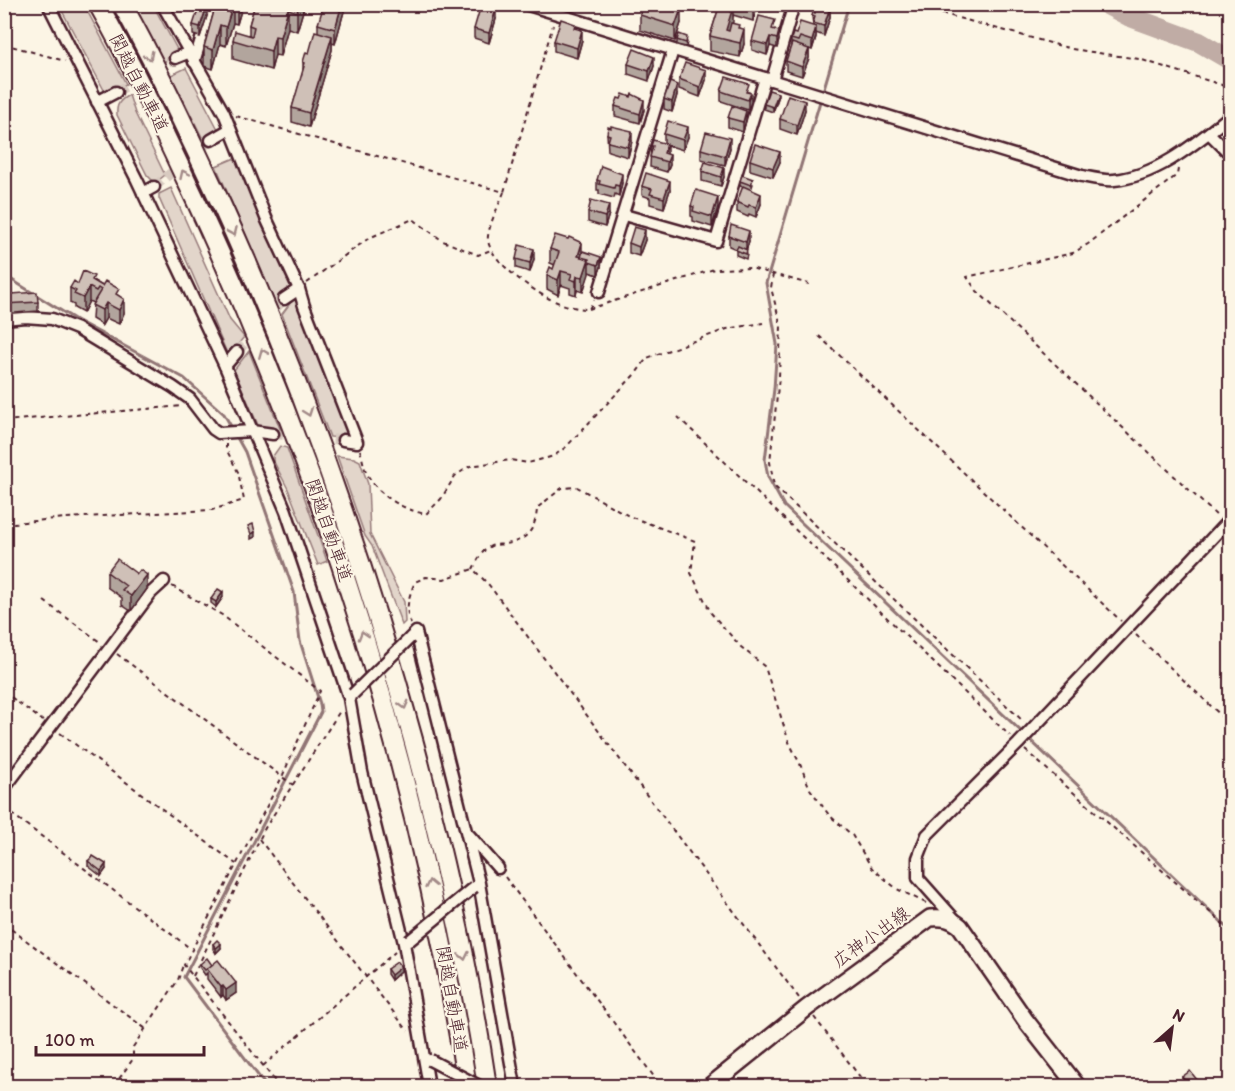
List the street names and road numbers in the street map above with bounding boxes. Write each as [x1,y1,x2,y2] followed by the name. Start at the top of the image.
[105,30,173,136] street label: 関越自動車道
[301,475,357,585] street label: 関越自動車道
[828,902,914,972] street label: 広神小出線
[432,944,472,1054] street label: 関越自動車道

